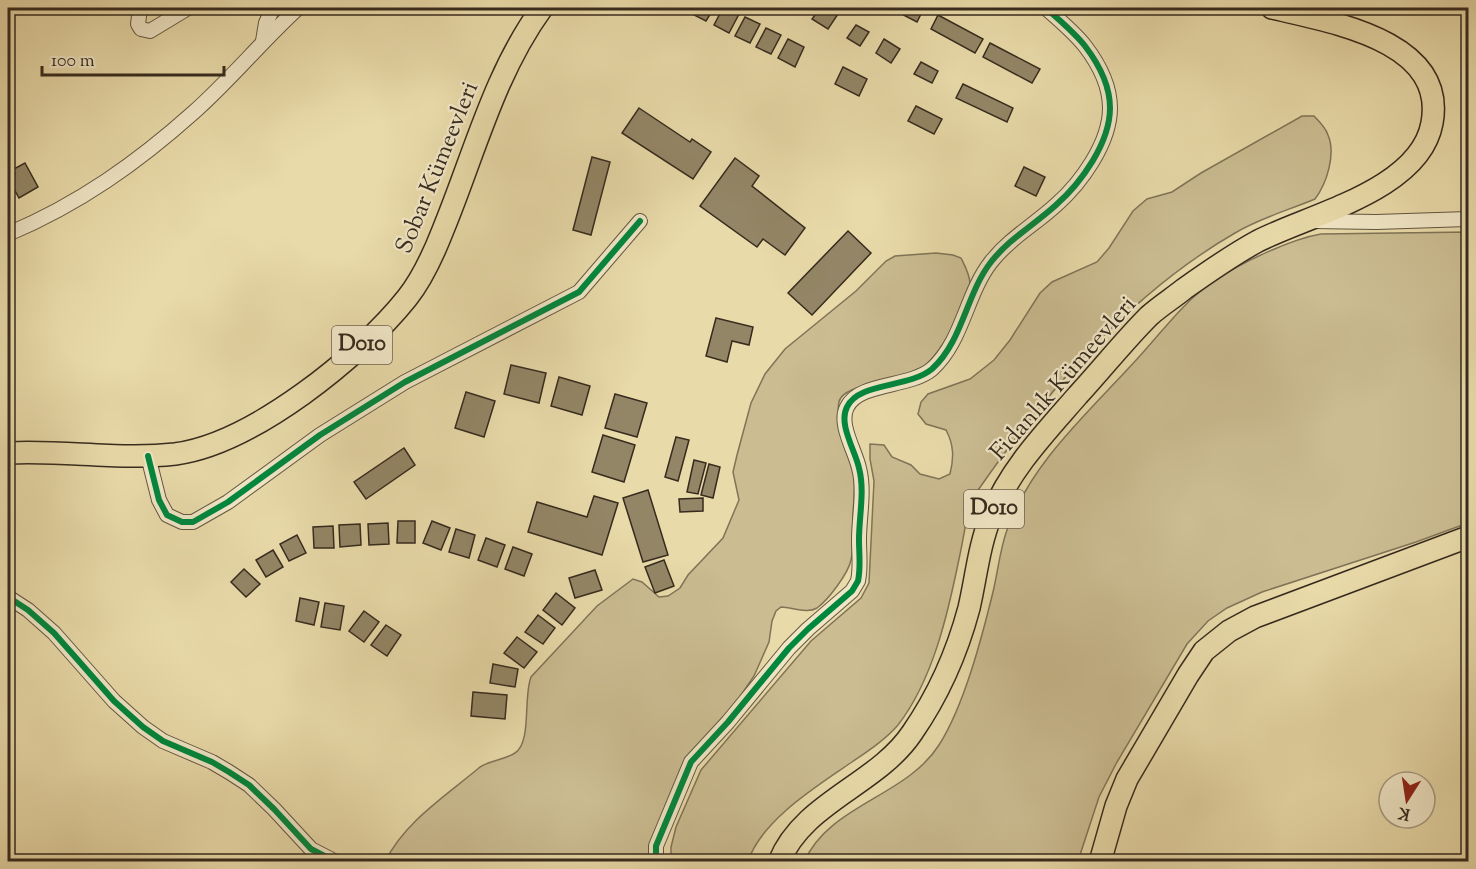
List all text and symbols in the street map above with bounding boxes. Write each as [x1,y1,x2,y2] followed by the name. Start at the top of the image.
[42,39,224,77] scale bar
[51,49,95,75] text: 100 m
[388,77,488,259] street label: Sobar Kümeevleri
[983,289,1145,469] street label: Fidanlık Kümeevleri
[332,326,392,364] road number: D010
[964,490,1024,528] road number: D010
[1377,770,1437,830] north arrow
[1396,800,1412,825] text: K

